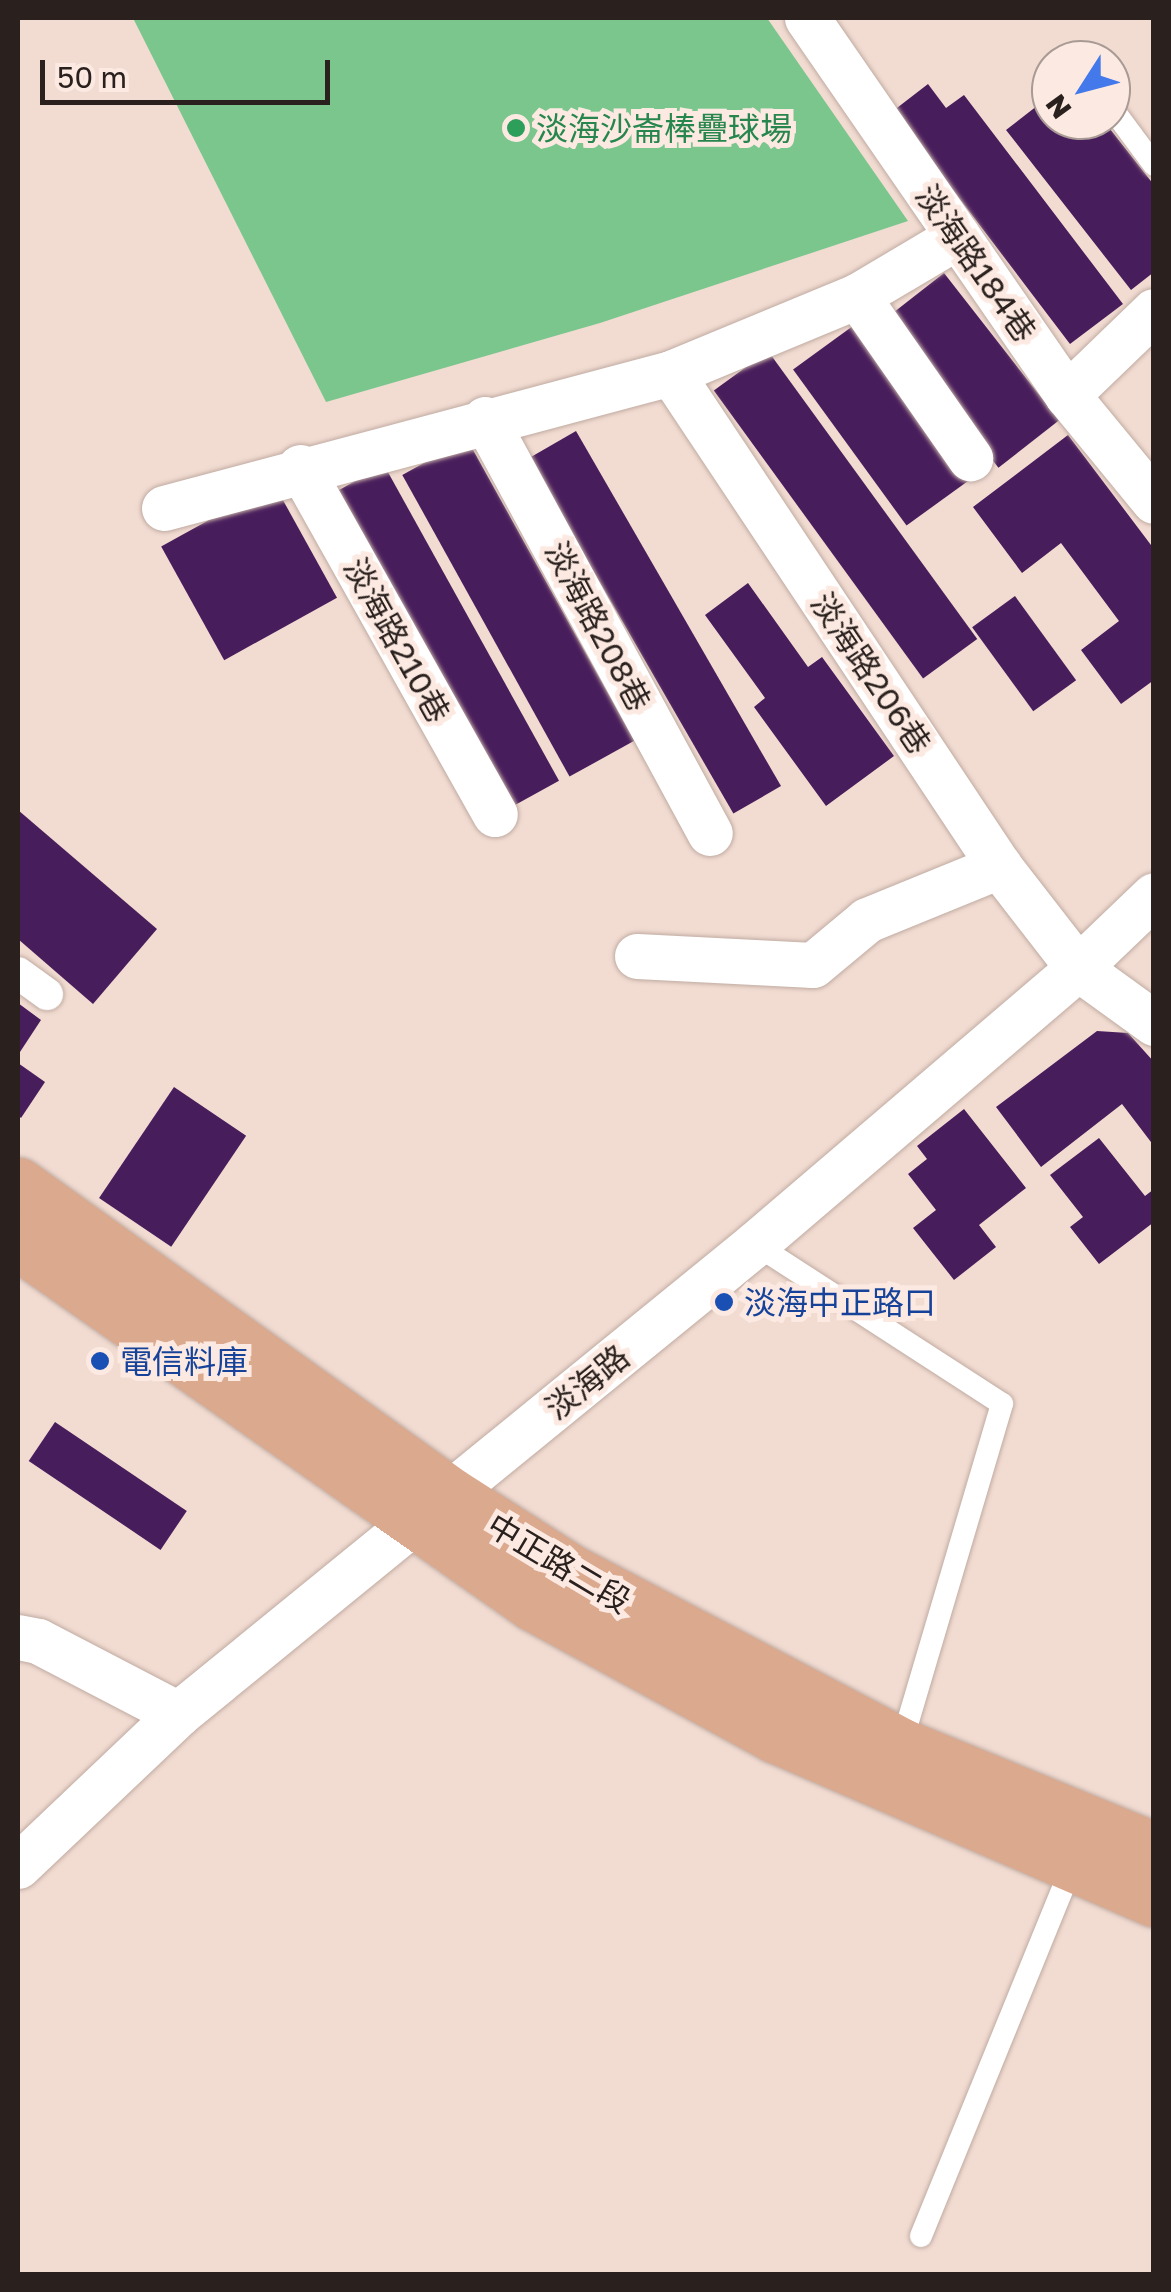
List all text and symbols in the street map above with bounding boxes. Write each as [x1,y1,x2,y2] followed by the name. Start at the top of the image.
[45,40,335,102] scale bar
[1031,40,1131,140] north arrow
[57,59,127,95] text: 50 m
[1038,88,1078,125] text: N
[536,109,792,147] place label: 淡海沙崙棒疊球場
[505,117,527,139] marker: 淡海沙崙棒疊球場
[908,177,1044,349] street label: 淡海路184巷
[537,535,659,717] street label: 淡海路208巷
[336,551,458,729] street label: 淡海路210巷
[803,585,939,761] street label: 淡海路206巷
[744,1283,936,1321] place label: 淡海中正路口
[713,1291,735,1313] marker: 淡海中正路口
[538,1337,636,1427] street label: 淡海路
[120,1342,248,1380] place label: 電信料庫
[89,1350,111,1372] marker: 電信料庫
[481,1505,637,1621] street label: 中正路二段

